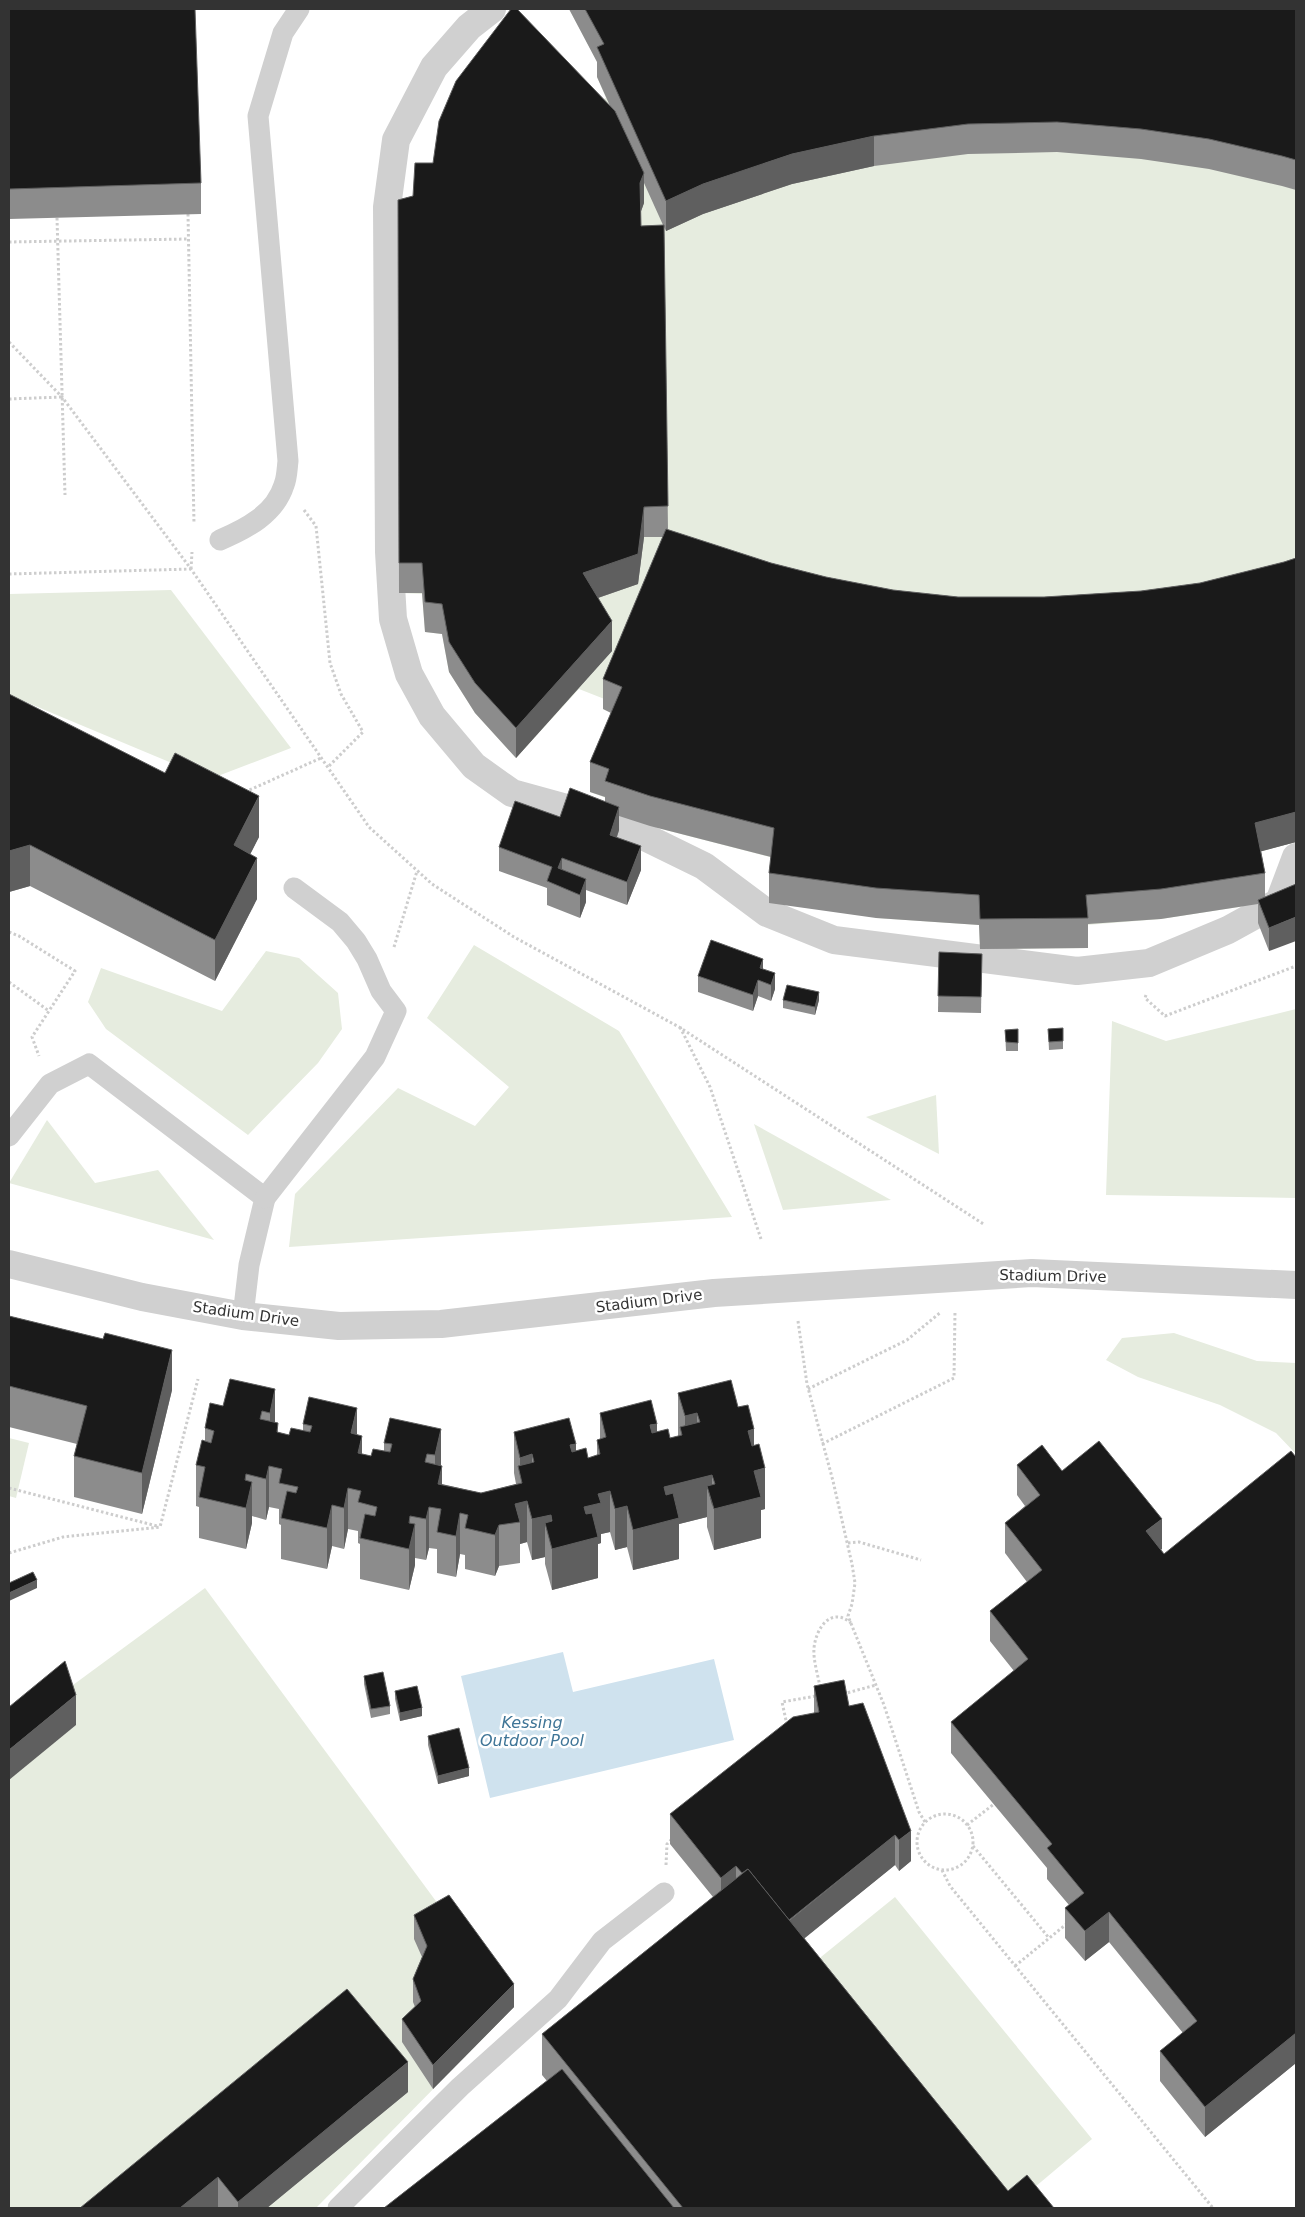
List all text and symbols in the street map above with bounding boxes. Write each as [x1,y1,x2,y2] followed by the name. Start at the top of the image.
[999,1266,1107,1286] street label: Stadium Drive
[595,1286,703,1316] street label: Stadium Drive
[192,1298,300,1330] street label: Stadium Drive
[480,1713,585,1750] water label: Kessing Outdoor Pool

